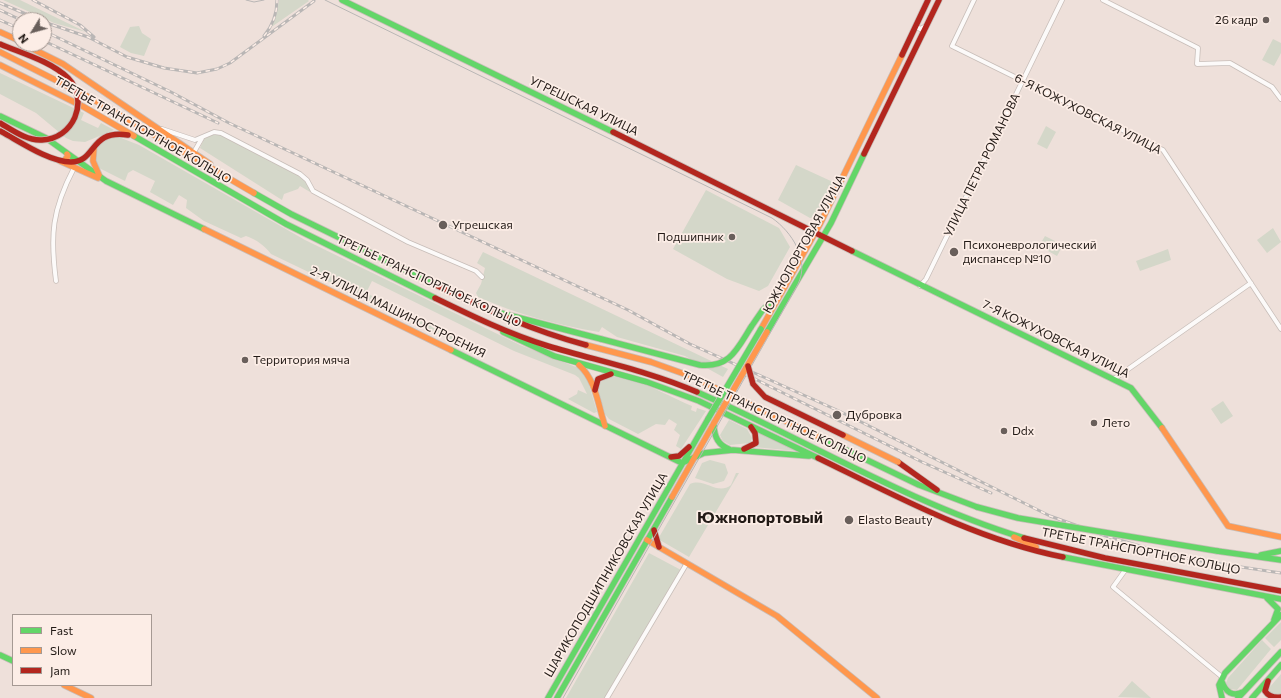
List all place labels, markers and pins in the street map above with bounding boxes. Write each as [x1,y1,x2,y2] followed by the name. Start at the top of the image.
[1215,13,1258,27] place label: 26 кадр
[1261,15,1271,25] marker: 26 кадр
[452,218,513,232] place label: Угрешская
[437,219,449,231] marker: Угрешская
[657,230,724,244] place label: Подшипник
[727,232,737,242] marker: Подшипник
[963,238,1097,266] place label: Психоневрологический диспансер №10
[948,246,960,258] marker: Психоневрологический диспансер №10
[253,353,350,367] place label: Территория мяча
[240,355,250,365] marker: Территория мяча
[846,408,902,422] place label: Дубровка
[831,409,843,421] marker: Дубровка
[1102,416,1130,430] place label: Лето
[1089,418,1099,428] marker: Лето
[1012,424,1034,438] place label: Ddx
[999,426,1009,436] marker: Ddx
[858,513,932,527] place label: Elasto Beauty
[843,514,855,526] marker: Elasto Beauty

